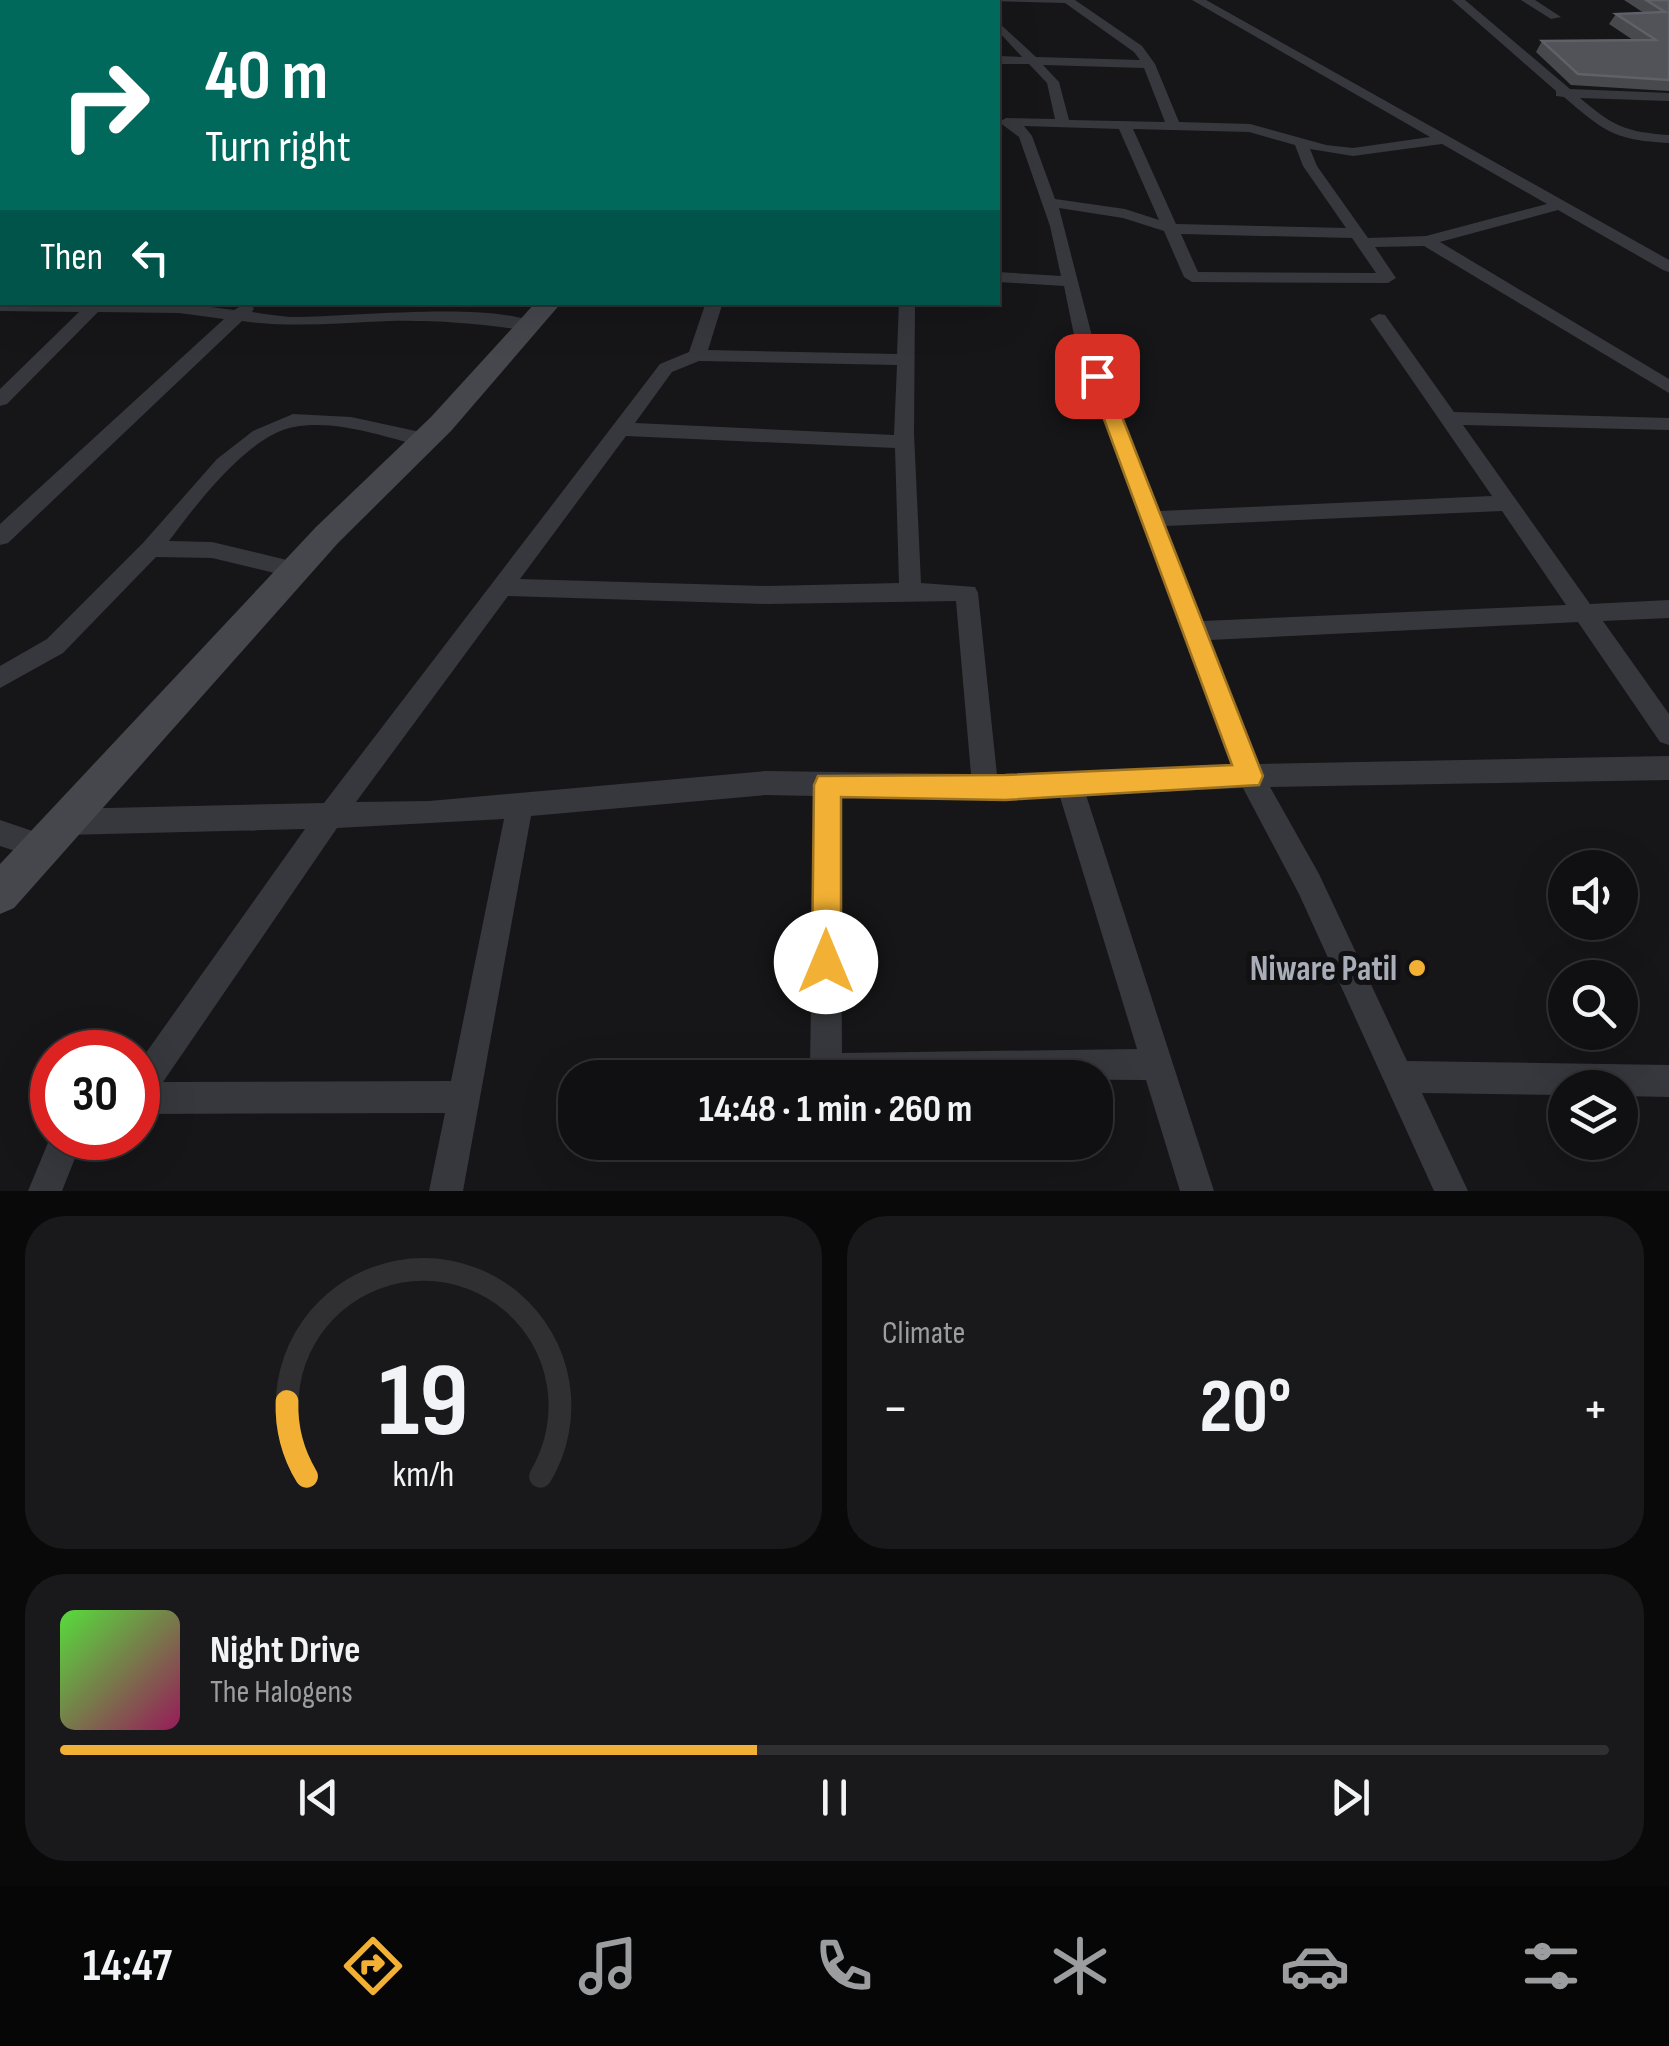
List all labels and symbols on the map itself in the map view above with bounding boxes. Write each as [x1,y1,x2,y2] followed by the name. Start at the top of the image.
[1055,334,1140,419] pin
[774,910,878,1014] position arrow
[1250,948,1397,991] place label: Niware Patil
[1406,957,1428,979] marker: Niware Patil
[30,1030,160,1160] speed limit sign: 30

